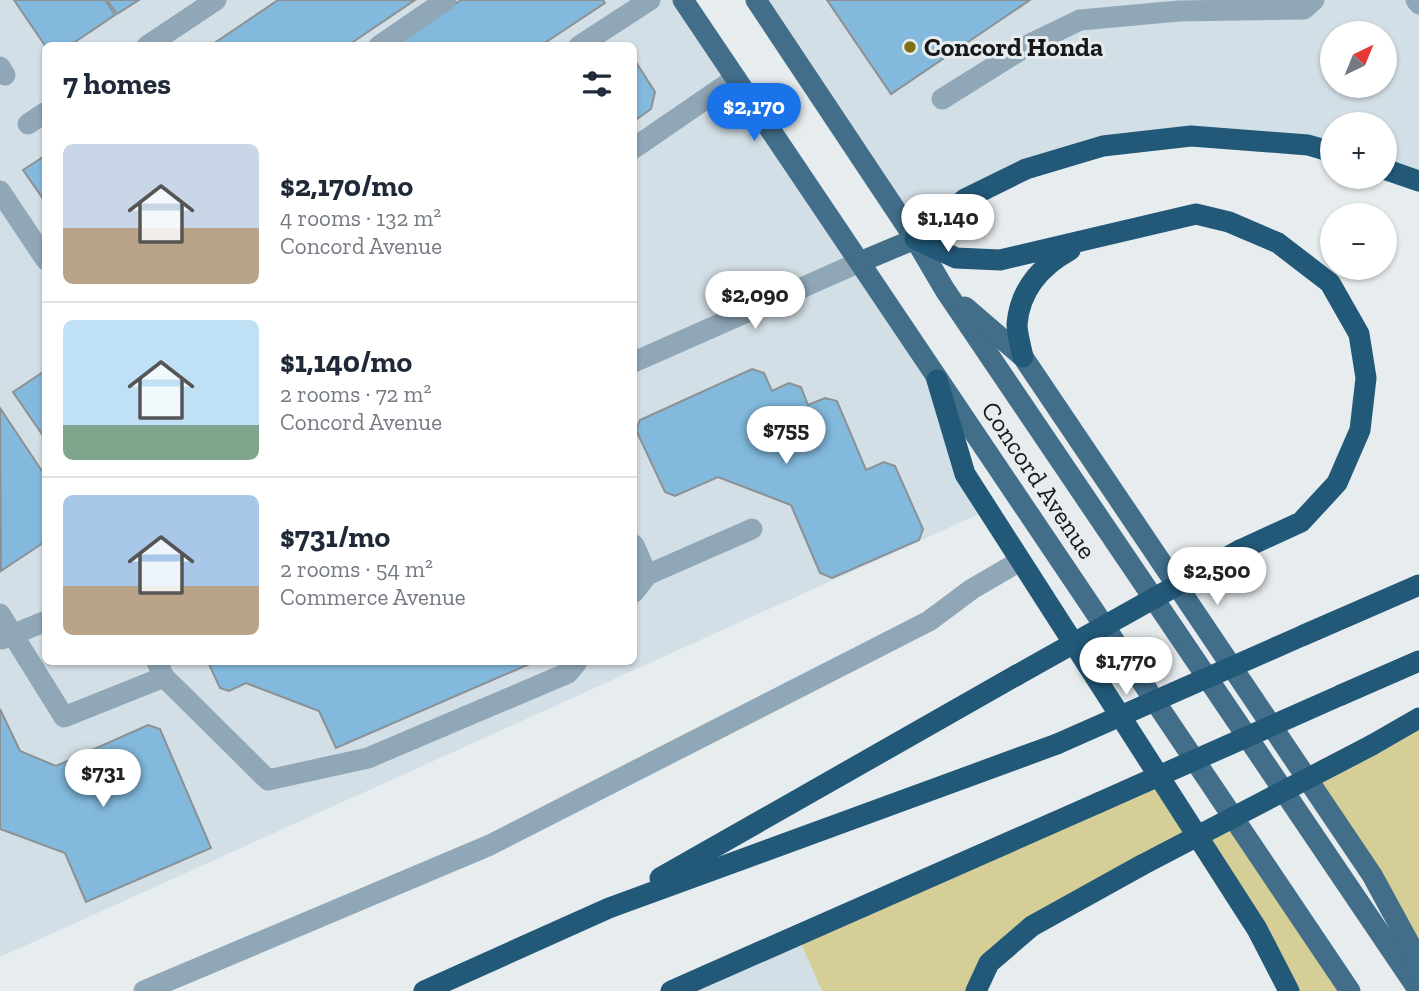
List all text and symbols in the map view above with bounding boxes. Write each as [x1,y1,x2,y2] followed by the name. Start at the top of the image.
[1320,21,1396,98] north arrow
[1320,21,1397,280] map controls
[924,31,1103,63] place label: Concord Honda
[902,39,918,55] marker: Concord Honda
[578,65,616,103] icon: filters
[63,66,171,102] text: 7 homes
[697,83,811,143] pin: $2,170
[723,92,785,120] text: $2,170
[1320,112,1397,189] button: +
[280,168,413,204] text: $2,170/mo
[119,172,203,256] icon: home
[891,194,1005,254] pin: $1,140
[917,203,979,231] text: $1,140
[1320,203,1397,280] button: −
[280,204,441,232] text: 4 rooms · 132 m²
[280,232,442,260] text: Concord Avenue
[698,272,812,331] pin: $2,090
[721,280,789,308] text: $2,090
[280,344,412,380] text: $1,140/mo
[119,348,203,432] icon: home
[280,380,431,408] text: 2 rooms · 72 m²
[975,395,1103,565] street label: Concord Avenue
[745,406,827,466] pin: $755
[280,408,442,436] text: Concord Avenue
[763,415,809,443] text: $755
[280,519,390,555] text: $731/mo
[119,523,203,607] icon: home
[1160,548,1274,607] pin: $2,500
[280,555,433,583] text: 2 rooms · 54 m²
[1183,556,1251,584] text: $2,500
[280,583,466,611] text: Commerce Avenue
[1069,638,1183,697] pin: $1,770
[1095,646,1157,674] text: $1,770
[62,750,144,809] pin: $731
[81,758,125,786] text: $731

